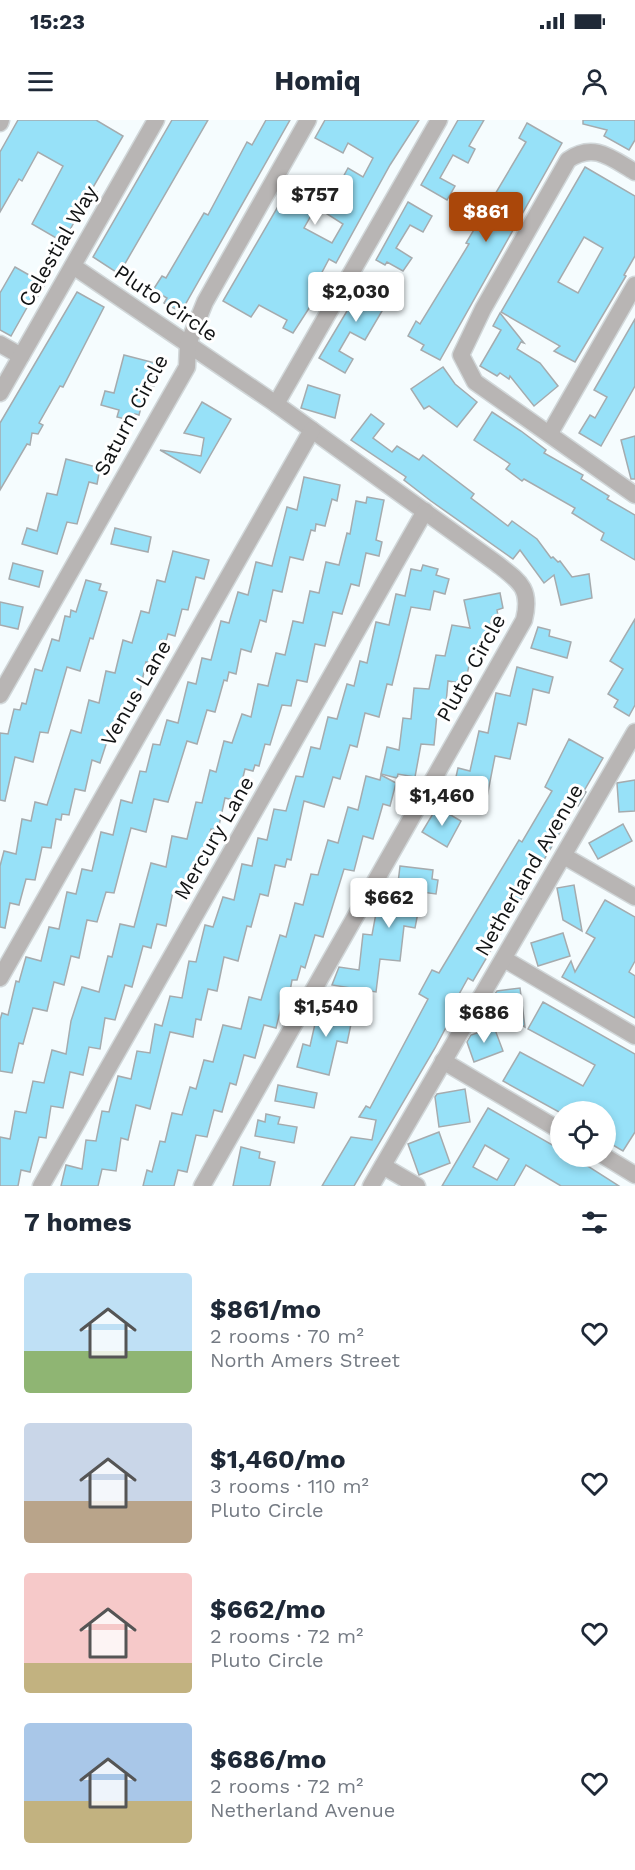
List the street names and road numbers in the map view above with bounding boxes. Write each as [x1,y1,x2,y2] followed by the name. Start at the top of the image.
[13,180,103,311] street label: Celestial Way
[110,259,223,346] street label: Pluto Circle
[88,350,173,480] street label: Saturn Circle
[431,610,510,726] street label: Pluto Circle
[95,635,176,750] street label: Venus Lane
[168,772,259,904] street label: Mercury Lane
[469,779,588,960] street label: Netherland Avenue

